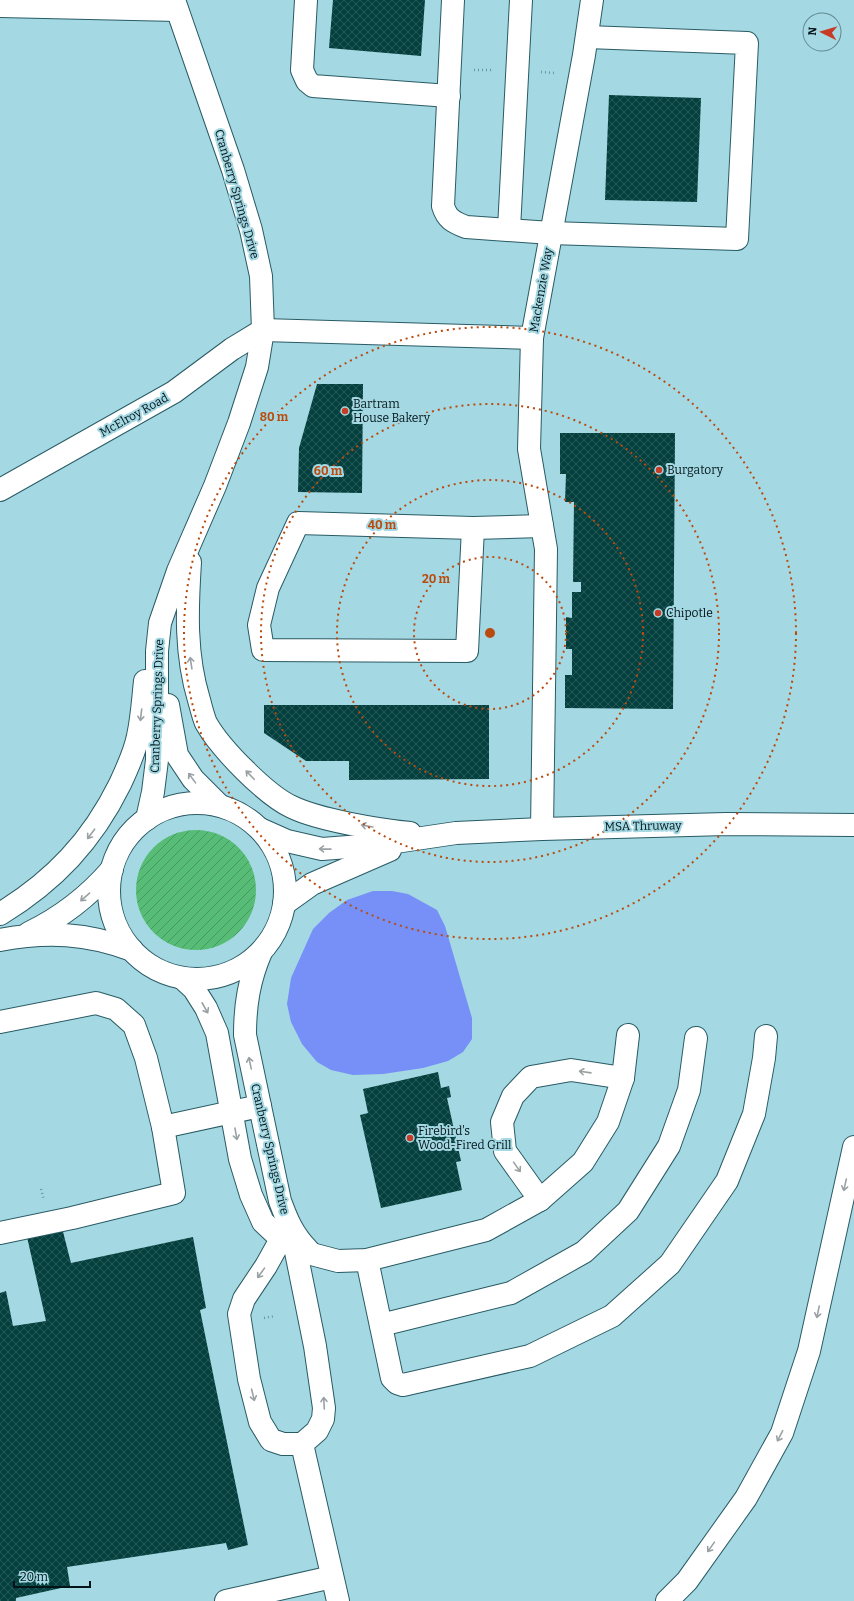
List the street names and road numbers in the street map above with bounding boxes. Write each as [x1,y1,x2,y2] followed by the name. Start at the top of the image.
[212,128,262,260] street label: Cranberry Springs Drive
[527,246,555,333] street label: Mackenzie Way
[97,390,171,440] street label: McElroy Road
[148,639,166,773] street label: Cranberry Springs Drive
[604,818,682,834] street label: MSA Thruway
[248,1082,292,1216] street label: Cranberry Springs Drive

